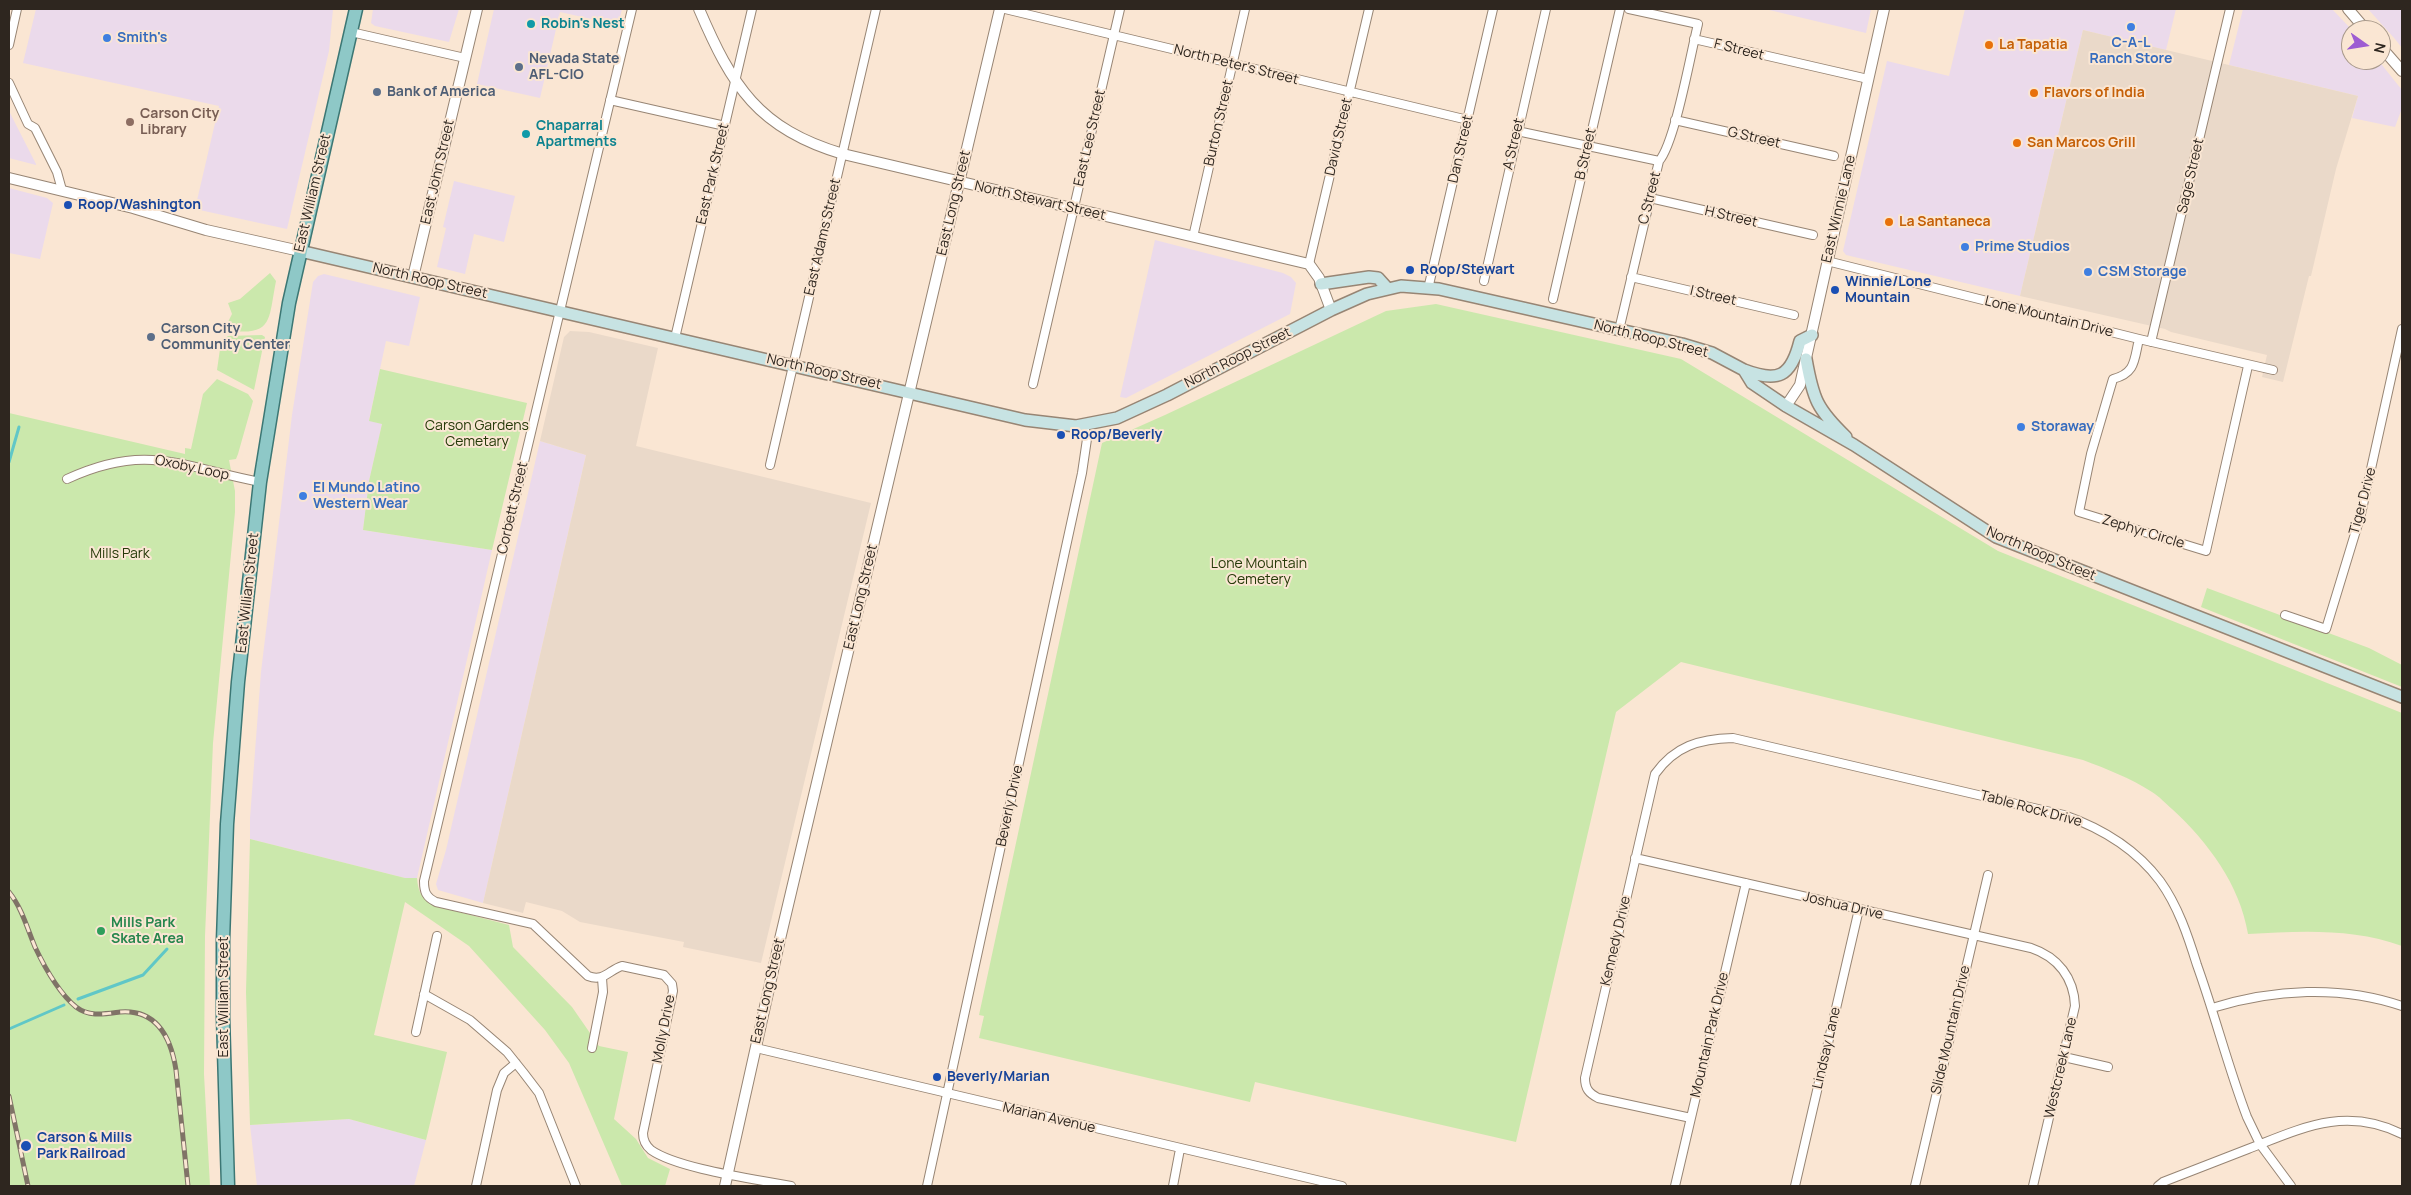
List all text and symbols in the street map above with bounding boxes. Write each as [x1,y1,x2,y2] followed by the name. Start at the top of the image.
[541,16,625,32] place label: Robin's Nest
[525,18,537,30] marker: Robin's Nest
[2341,20,2391,70] north arrow
[2125,21,2137,33] marker: C-A-L Ranch Store
[117,30,167,46] place label: Smith's
[101,32,113,44] marker: Smith's
[2090,35,2172,68] place label: C-A-L Ranch Store
[1712,36,1766,64] street label: F Street
[1999,37,2068,53] place label: La Tapatia
[1983,39,1995,51] marker: La Tapatia
[1172,41,1300,89] street label: North Peter's Street
[2370,41,2391,55] text: N
[529,51,620,84] place label: Nevada State AFL-CIO
[513,61,525,73] marker: Nevada State AFL-CIO
[1201,78,1237,168] street label: Burton Street
[387,84,496,100] place label: Bank of America
[2044,85,2145,101] place label: Flavors of India
[371,86,383,98] marker: Bank of America
[2028,87,2040,99] marker: Flavors of India
[1071,88,1109,188] street label: East Lee Street
[1322,96,1356,178] street label: David Street
[140,106,219,138] place label: Carson City Library
[1445,113,1477,185] street label: Dan Street
[124,116,136,128] marker: Carson City Library
[1500,116,1528,172] street label: A Street
[418,118,458,226] street label: East John Street
[536,118,617,150] place label: Chaparral Apartments
[693,122,733,226] street label: East Park Street
[1726,124,1782,152] street label: G Street
[1572,127,1600,181] street label: B Street
[520,128,532,140] marker: Chaparral Apartments
[291,132,335,254] street label: East William Street
[2027,135,2136,151] place label: San Marcos Grill
[2011,137,2023,149] marker: San Marcos Grill
[2174,137,2208,215] street label: Sage Street
[934,149,974,257] street label: East Long Street
[1818,154,1860,264] street label: East Winnie Lane
[1635,170,1665,226] street label: C Street
[801,177,845,297] street label: East Adams Street
[973,178,1107,224] street label: North Stewart Street
[78,197,201,213] place label: Roop/Washington
[62,199,74,211] marker: Roop/Washington
[1703,203,1759,231] street label: H Street
[1899,214,1991,230] place label: La Santaneca
[1883,216,1895,228] marker: La Santaneca
[1975,239,2070,255] place label: Prime Studios
[1959,241,1971,253] marker: Prime Studios
[371,260,489,302] street label: North Roop Street
[1420,262,1515,278] place label: Roop/Stewart
[1404,264,1416,276] marker: Roop/Stewart
[2098,264,2187,280] place label: CSM Storage
[2082,266,2094,278] marker: CSM Storage
[1845,274,1931,306] place label: Winnie/Lone Mountain
[1688,283,1738,309] street label: I Street
[1829,284,1841,296] marker: Winnie/Lone Mountain
[1983,293,2115,341] street label: Lone Mountain Drive
[1592,317,1710,361] street label: North Roop Street
[161,321,290,354] place label: Carson City Community Center
[1182,324,1294,392] street label: North Roop Street
[145,331,157,343] marker: Carson City Community Center
[765,351,883,393] street label: North Roop Street
[425,418,529,451] park label: Carson Gardens Cemetary
[2031,419,2094,435] place label: Storaway
[2015,421,2027,433] marker: Storaway
[1071,427,1162,443] place label: Roop/Beverly
[1055,429,1067,441] marker: Roop/Beverly
[153,452,231,484] street label: Oxoby Loop
[494,460,532,556] street label: Corbett Street
[2346,466,2380,536] street label: Tiger Drive
[313,480,420,512] place label: El Mundo Latino Western Wear
[297,490,309,502] marker: El Mundo Latino Western Wear
[2100,511,2186,553] street label: Zephyr Circle
[1984,523,2098,585] street label: North Roop Street
[233,532,263,654] street label: East William Street
[841,543,881,651] street label: East Long Street
[90,546,150,562] park label: Mills Park
[1211,556,1307,588] park label: Lone Mountain Cemetery
[993,764,1027,848] street label: Beverly Drive
[1978,787,2084,831] street label: Table Rock Drive
[1801,889,1885,923] street label: Joshua Drive
[1598,894,1634,988] street label: Kennedy Drive
[111,915,184,948] place label: Mills Park Skate Area
[95,925,107,937] marker: Mills Park Skate Area
[216,937,232,1057] street label: East William Street
[748,937,788,1045] street label: East Long Street
[1928,964,1974,1096] street label: Slide Mountain Drive
[1687,971,1733,1099] street label: Mountain Park Drive
[649,993,679,1065] street label: Molly Drive
[1809,1006,1845,1090] street label: Lindsay Lane
[2041,1016,2081,1120] street label: Westcreek Lane
[947,1069,1050,1085] place label: Beverly/Marian
[931,1071,943,1083] marker: Beverly/Marian
[1001,1099,1097,1137] street label: Marian Avenue
[37,1130,132,1162] place label: Carson & Mills Park Railroad
[19,1139,33,1153] marker: Carson & Mills Park Railroad

